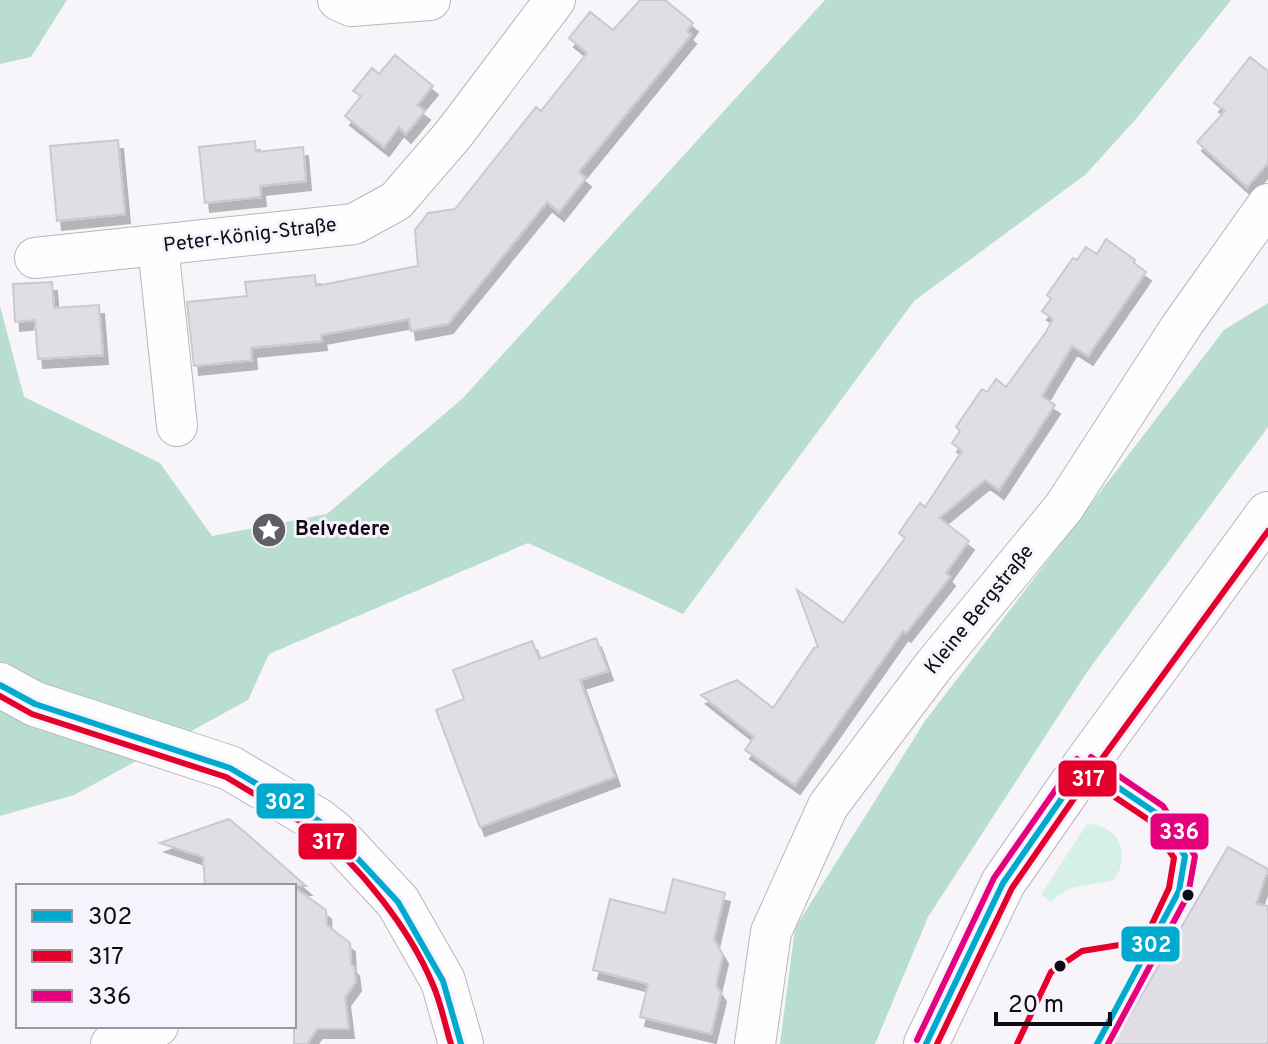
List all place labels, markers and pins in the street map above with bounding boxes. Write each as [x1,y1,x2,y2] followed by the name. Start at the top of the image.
[250,511,288,549] place icon: Belvedere
[295,517,390,543] place label: Belvedere
[1180,887,1196,903] unlabelled marker
[1052,958,1068,974] unlabelled marker

